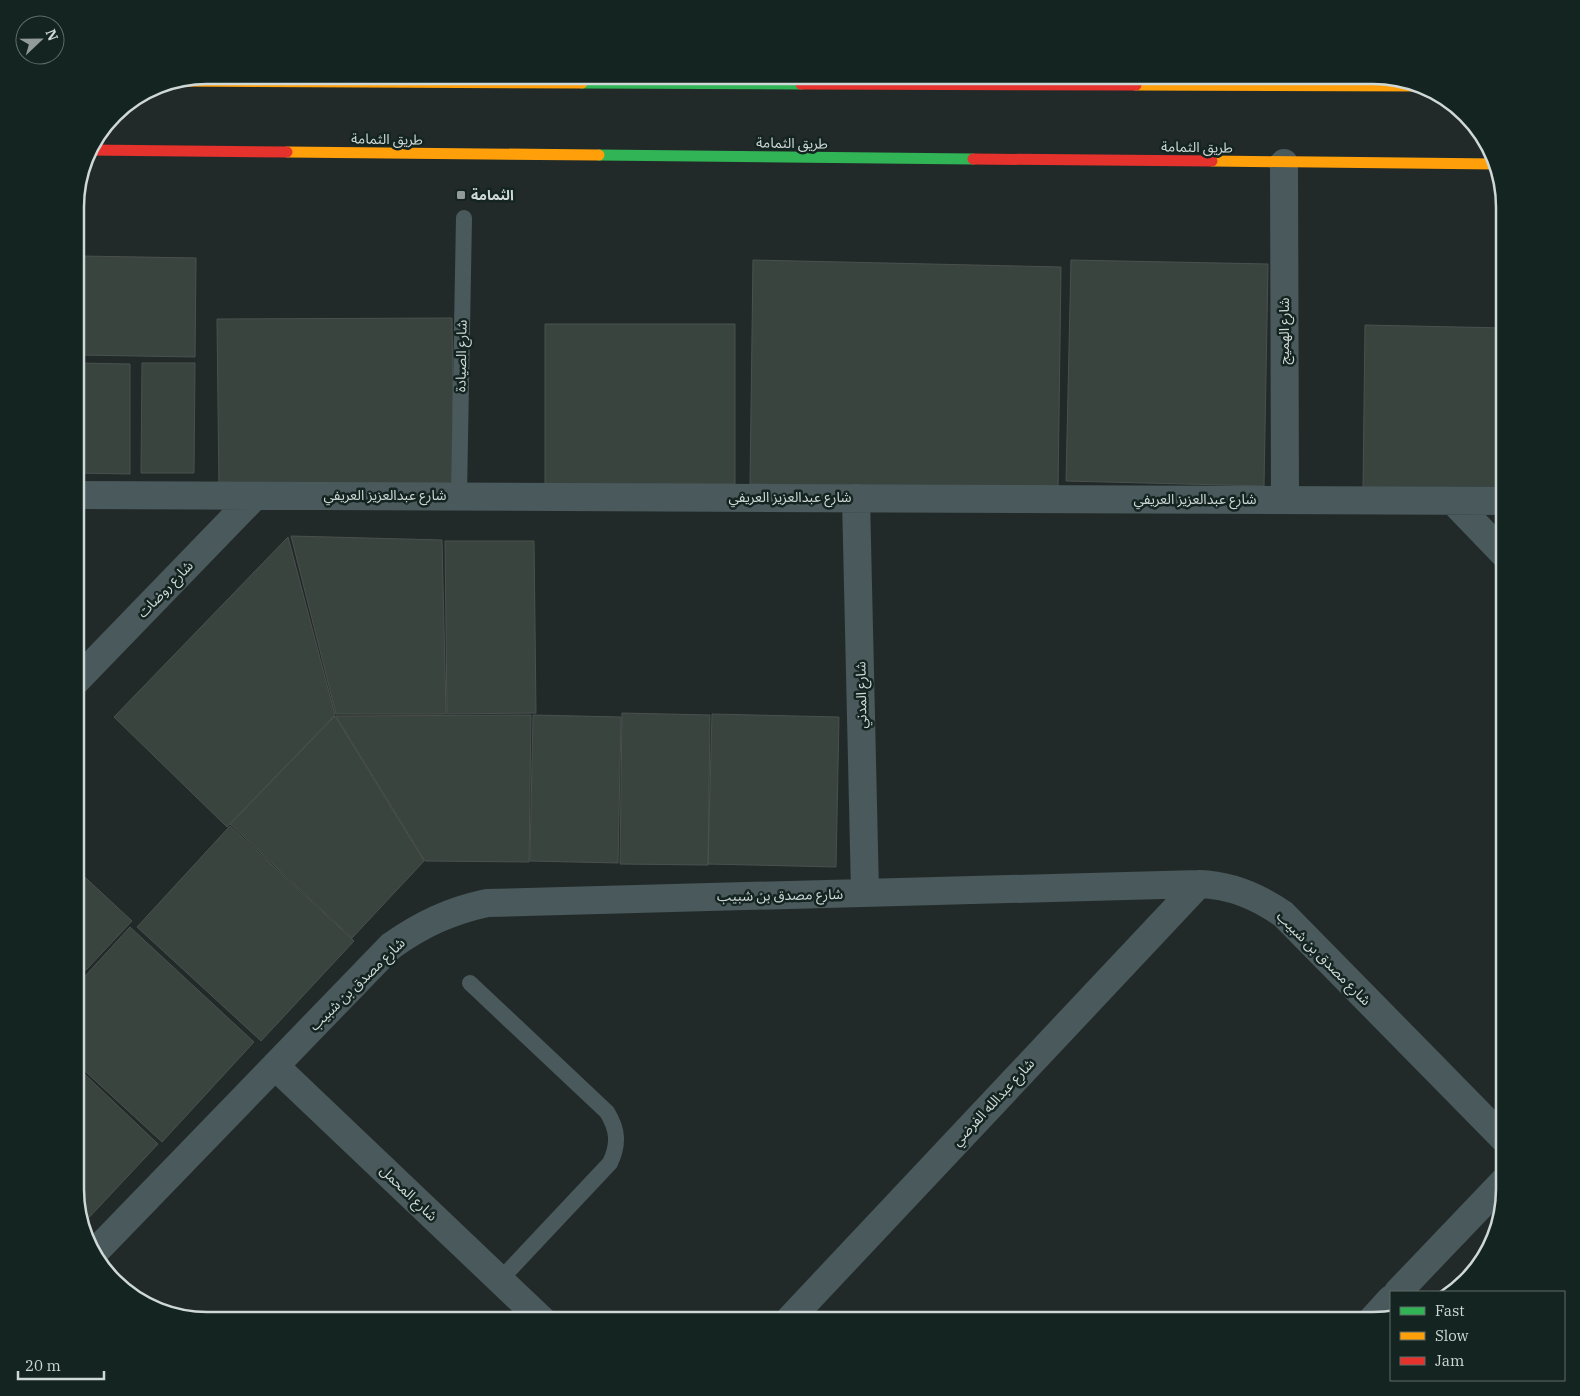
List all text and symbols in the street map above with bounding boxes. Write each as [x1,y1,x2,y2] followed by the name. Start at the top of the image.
[15,15,65,65] north arrow
[42,27,62,44] text: N
[351,129,423,150] street label: طريق الثمامة
[756,133,828,154] street label: طريق الثمامة
[1161,137,1233,158] street label: طريق الثمامة
[471,186,514,204] place label: الثمامة
[455,189,467,201] marker: الثمامة
[1275,297,1295,365] street label: شارع الهميج
[451,320,473,392] street label: شارع الصيادة
[323,486,447,506] street label: شارع عبدالعزيز العريفي
[728,488,852,508] street label: شارع عبدالعزيز العريفي
[1133,490,1257,510] street label: شارع عبدالعزيز العريفي
[133,557,198,623] street label: شارع روضات
[851,661,873,729] street label: شارع المدني
[717,885,843,907] street label: شارع مصدق بن شبيب
[1272,907,1375,1010] street label: شارع مصدق بن شبيب
[305,934,410,1036] street label: شارع مصدق بن شبيب
[948,1055,1040,1151] street label: شارع عبدالله الفرضي
[375,1161,441,1226] street label: شارع المحمل
[1390,1291,1565,1381] legend
[1435,1301,1465,1320] text: Fast
[1435,1326,1469,1345] text: Slow
[18,1348,104,1380] scale bar
[1435,1351,1464,1370] text: Jam
[25,1356,61,1375] text: 20 m

